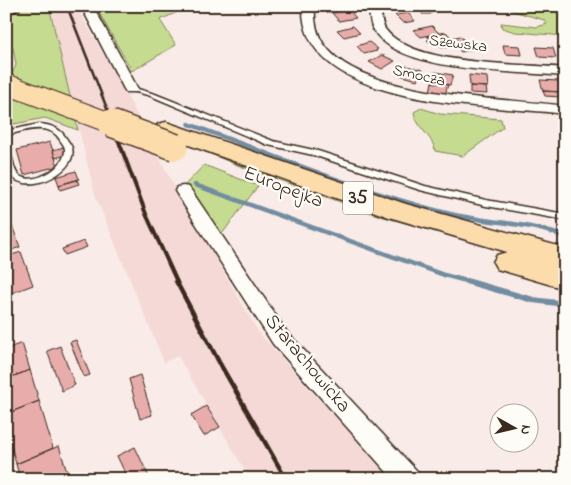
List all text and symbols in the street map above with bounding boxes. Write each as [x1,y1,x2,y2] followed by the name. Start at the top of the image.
[428,29,488,59] street label: Szewska
[390,58,448,94] street label: Smocza
[239,160,327,216] street label: Europejka
[343,182,373,214] road number: 35
[257,308,357,420] street label: Starachowicka
[488,402,538,452] north arrow
[514,423,536,436] text: N

